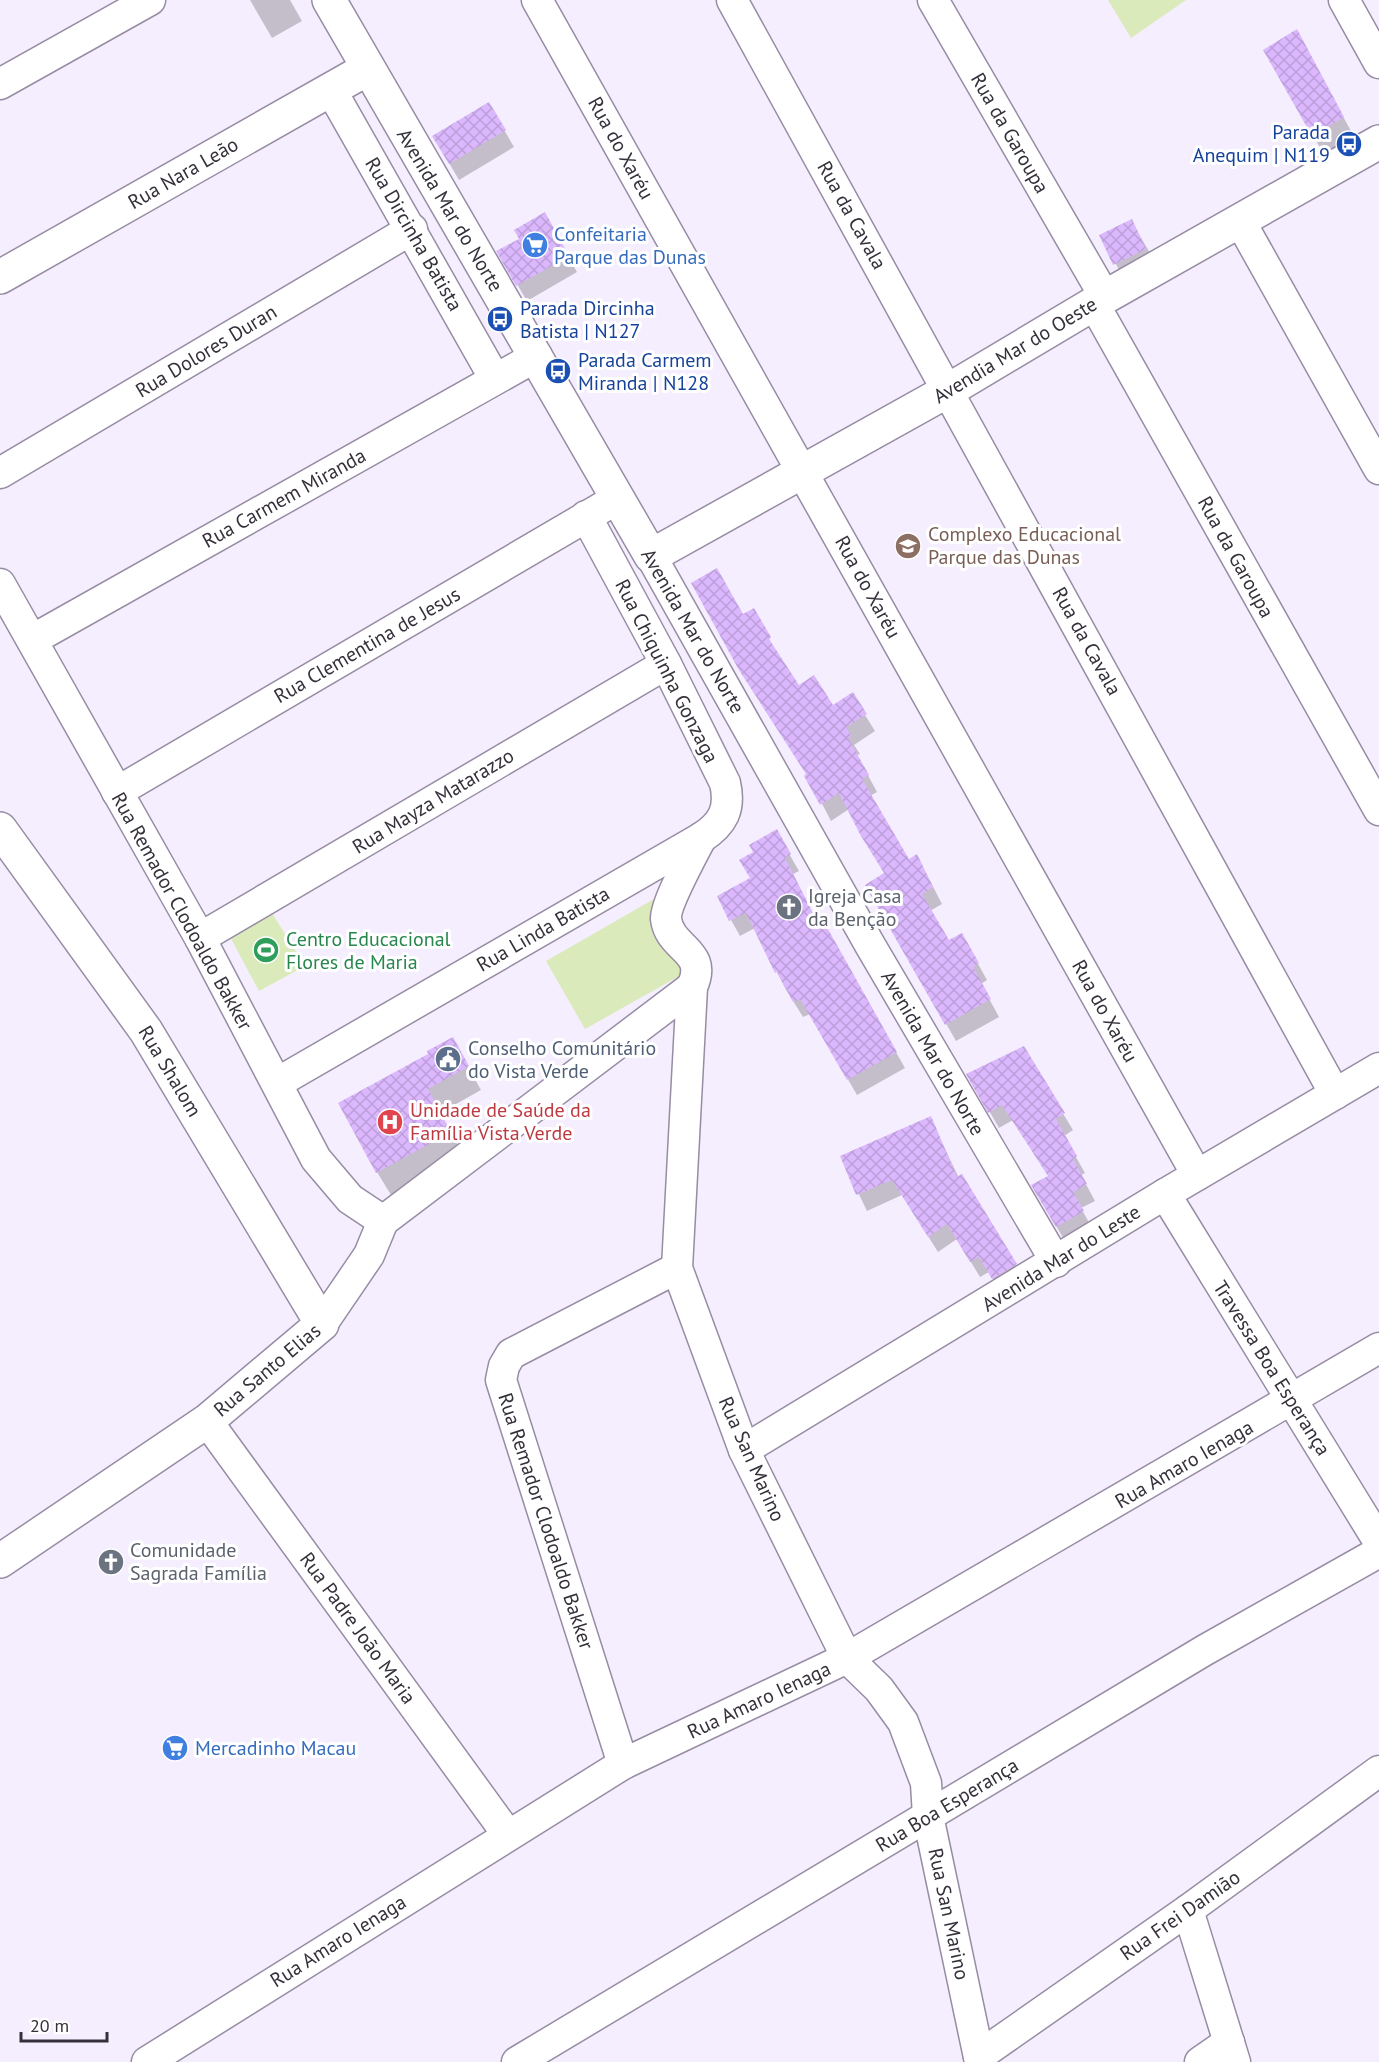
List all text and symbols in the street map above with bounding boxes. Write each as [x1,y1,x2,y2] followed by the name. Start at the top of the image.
[965,68,1055,198] street label: Rua da Garoupa
[582,92,660,204] street label: Rua do Xaréu
[1193,119,1330,168] place label: Parada Anequim | N119
[391,124,509,296] street label: Avenida Mar do Norte
[1334,129,1364,159] bus stop icon: Parada Anequim | N119
[123,131,243,215] street label: Rua Nara Leão
[359,152,469,316] street label: Rua Dircinha Batista
[812,156,892,274] street label: Rua da Cavala
[554,221,706,270] place label: Confeitaria Parque das Dunas
[520,230,550,260] supermarket icon: Confeitaria Parque das Dunas
[928,291,1102,409] street label: Avendia Mar do Oeste
[520,295,655,344] place label: Parada Dircinha Batista | N127
[131,299,281,403] street label: Rua Dolores Duran
[485,304,515,334] bus stop icon: Parada Dircinha Batista | N127
[578,347,712,396] place label: Parada Carmem Miranda | N128
[543,356,573,386] bus stop icon: Parada Carmem Miranda | N128
[198,442,370,554] street label: Rua Carmem Miranda
[1192,492,1280,622] street label: Rua da Garoupa
[928,521,1121,570] place label: Complexo Educacional Parque das Dunas
[829,531,907,643] street label: Rua do Xaréu
[893,531,923,561] school or university icon: Complexo Educacional Parque das Dunas
[635,544,751,718] street label: Avenida Mar do Norte
[609,575,725,767] street label: Rua Chiquinha Gonzaga
[269,581,465,709] street label: Rua Clementina de Jesus
[1047,582,1127,700] street label: Rua da Cavala
[347,742,519,860] street label: Rua Mayza Matarazzo
[106,787,258,1035] street label: Rua Remador Clodoaldo Bakker
[472,880,614,978] street label: Rua Linda Batista
[808,883,901,932] place label: Igreja Casa da Benção
[774,892,804,922] church icon: Igreja Casa da Benção
[286,926,451,975] place label: Centro Educacional Flores de Maria
[251,935,281,965] sports icon: Centro Educacional Flores de Maria
[1066,955,1144,1067] street label: Rua do Xaréu
[875,966,991,1140] street label: Avenida Mar do Norte
[133,1021,207,1121] street label: Rua Shalom
[468,1035,656,1084] place label: Conselho Comunitário do Vista Verde
[433,1044,463,1074] public building icon: Conselho Comunitário do Vista Verde
[410,1097,591,1146] place label: Unidade de Saúde da Família Vista Verde
[375,1107,405,1137] hospital icon: Unidade de Saúde da Família Vista Verde
[977,1199,1145,1317] street label: Avenida Mar do Leste
[1208,1276,1336,1460] street label: Travessa Boa Esperança
[208,1318,326,1422] street label: Rua Santo Elias
[492,1389,600,1653] street label: Rua Remador Clodoaldo Bakker
[713,1392,791,1526] street label: Rua San Marino
[1110,1414,1258,1514] street label: Rua Amaro Ienaga
[130,1537,267,1586] place label: Comunidade Sagrada Família
[96,1547,126,1577] church icon: Comunidade Sagrada Família
[294,1547,422,1709] street label: Rua Padre João Maria
[683,1655,835,1745] street label: Rua Amaro Ienaga
[160,1733,190,1763] supermarket icon: Mercadinho Macau
[195,1735,356,1761] place label: Mercadinho Macau
[871,1752,1023,1858] street label: Rua Boa Esperança
[922,1846,976,1982] street label: Rua San Marino
[1115,1864,1245,1966] street label: Rua Frei Damião
[265,1889,411,1993] street label: Rua Amaro Ienaga
[21,2005,106,2043] scale bar
[30,2014,69,2037] text: 20 m

